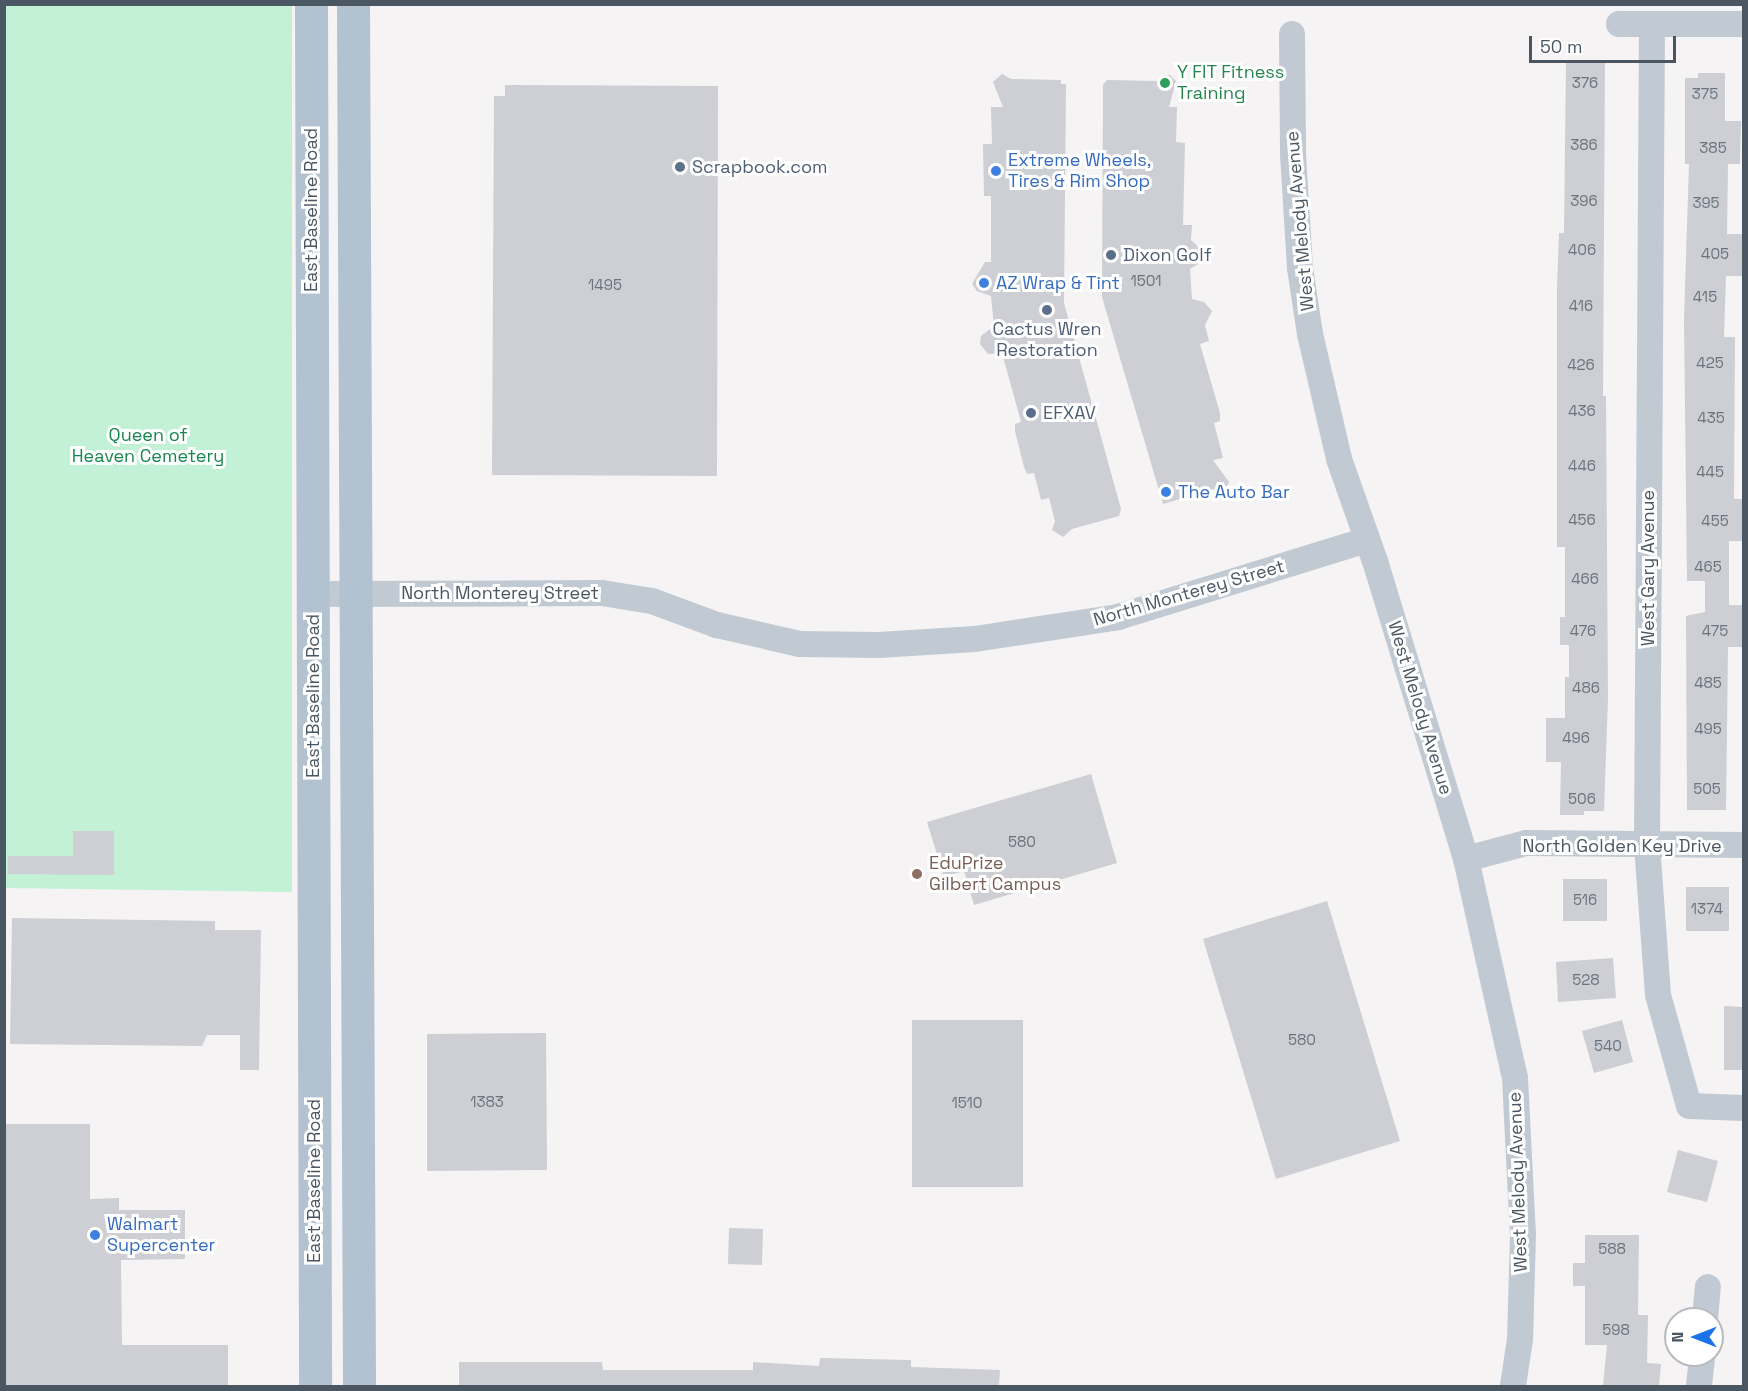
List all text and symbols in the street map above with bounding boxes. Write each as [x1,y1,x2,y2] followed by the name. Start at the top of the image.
[1532,24,1679,62] scale bar
[1540,35,1582,58] text: 50 m
[1177,62,1285,104] place label: Y FIT Fitness Training
[1572,74,1598,92] house number: 376
[1158,76,1172,90] marker: Y FIT Fitness Training
[1692,85,1718,103] house number: 375
[300,128,322,292] street label: East Baseline Road
[1281,130,1319,312] street label: West Melody Avenue
[1570,136,1598,154] house number: 386
[1699,139,1727,157] house number: 385
[1008,150,1151,192] place label: Extreme Wheels, Tires & Rim Shop
[692,156,828,178] place label: Scrapbook.com
[673,160,687,174] marker: Scrapbook.com
[989,164,1003,178] marker: Extreme Wheels, Tires & Rim Shop
[1570,192,1598,210] house number: 396
[1692,194,1720,212] house number: 395
[1568,241,1596,259] house number: 406
[1123,244,1212,266] place label: Dixon Golf
[1701,245,1729,263] house number: 405
[1104,248,1118,262] marker: Dixon Golf
[996,272,1120,294] place label: AZ Wrap & Tint
[1130,272,1162,290] house number: 1501
[588,276,622,294] house number: 1495
[977,276,991,290] marker: AZ Wrap & Tint
[1693,288,1717,306] house number: 415
[1569,297,1593,315] house number: 416
[1040,303,1054,317] marker: Cactus Wren Restoration
[992,319,1102,362] place label: Cactus Wren Restoration
[1696,354,1724,372] house number: 425
[1567,356,1595,374] house number: 426
[1043,402,1096,424] place label: EFXAV
[1568,402,1596,420] house number: 436
[1024,406,1038,420] marker: EFXAV
[1697,409,1725,427] house number: 435
[72,425,224,468] park label: Queen of Heaven Cemetery
[1568,457,1596,475] house number: 446
[1696,463,1724,481] house number: 445
[1178,481,1290,503] place label: The Auto Bar
[1159,485,1173,499] marker: The Auto Bar
[1637,490,1659,646] street label: West Gary Avenue
[1568,511,1596,529] house number: 456
[1701,512,1729,530] house number: 455
[1091,555,1287,631] street label: North Monterey Street
[1694,558,1722,576] house number: 465
[1571,570,1599,588] house number: 466
[401,582,599,604] street label: North Monterey Street
[302,614,324,778] street label: East Baseline Road
[1383,618,1457,798] street label: West Melody Avenue
[1570,622,1596,640] house number: 476
[1702,622,1728,640] house number: 475
[1694,674,1722,692] house number: 485
[1572,679,1600,697] house number: 486
[1694,720,1722,738] house number: 495
[1562,729,1590,747] house number: 496
[1693,780,1721,798] house number: 505
[1568,790,1596,808] house number: 506
[1008,833,1036,851] house number: 580
[1522,835,1722,857] street label: North Golden Key Drive
[929,853,1061,896] place label: EduPrize Gilbert Campus
[910,867,924,881] marker: EduPrize Gilbert Campus
[1573,891,1597,909] house number: 516
[1691,900,1723,918] house number: 1374
[1572,971,1600,989] house number: 528
[1288,1031,1316,1049] house number: 580
[1594,1037,1622,1055] house number: 540
[1504,1091,1532,1273] street label: West Melody Avenue
[470,1093,504,1111] house number: 1383
[952,1094,982,1112] house number: 1510
[303,1099,325,1263] street label: East Baseline Road
[107,1214,215,1256] place label: Walmart Supercenter
[88,1228,102,1242] marker: Walmart Supercenter
[1598,1240,1626,1258] house number: 588
[1664,1307,1724,1367] north arrow
[1602,1321,1630,1339] house number: 598
[1667,1332,1688,1342] text: N

